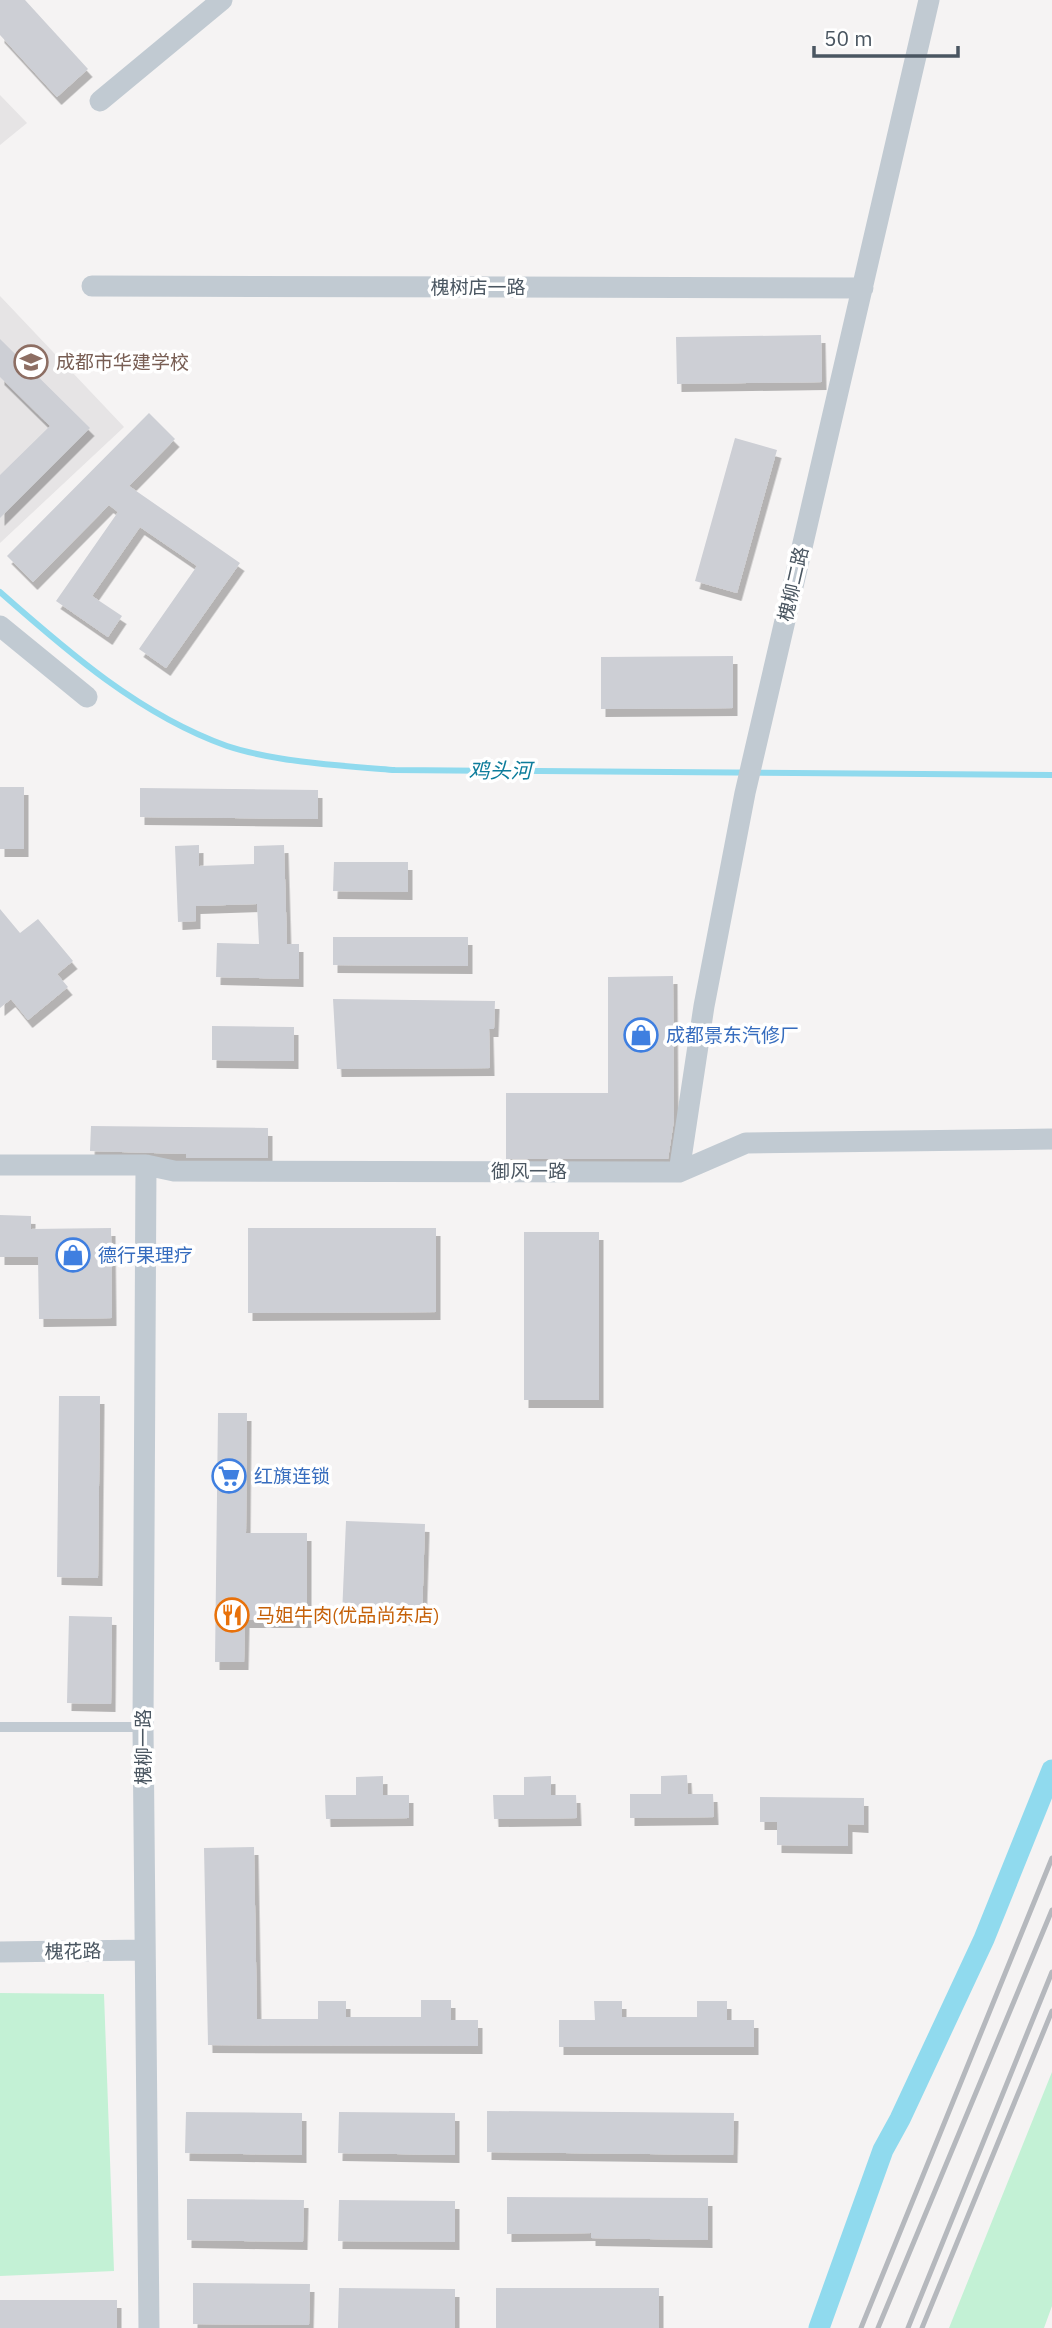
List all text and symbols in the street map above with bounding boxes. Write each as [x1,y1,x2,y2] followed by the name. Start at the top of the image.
[814,14,958,58] scale bar
[824,24,873,52] text: 50 m
[430,275,526,299] street label: 槐树店一路
[12,343,50,381] school or university icon: 成都市华建学校
[56,350,189,374] place label: 成都市华建学校
[773,544,813,624] street label: 槐柳二路
[469,756,535,784] water label: 鸡头河
[622,1016,660,1054] shop icon: 成都景东汽修厂
[666,1023,799,1047] place label: 成都景东汽修厂
[491,1159,567,1183] street label: 御风一路
[54,1236,92,1274] shop icon: 德行果理疗
[98,1243,193,1267] place label: 德行果理疗
[210,1457,248,1495] supermarket icon: 红旗连锁
[254,1464,330,1488] place label: 红旗连锁
[213,1596,251,1634] restaurant icon: 马姐牛肉(优品尚东店)
[256,1603,440,1627] place label: 马姐牛肉(优品尚东店)
[131,1709,155,1785] street label: 槐柳一路
[44,1939,102,1963] street label: 槐花路

